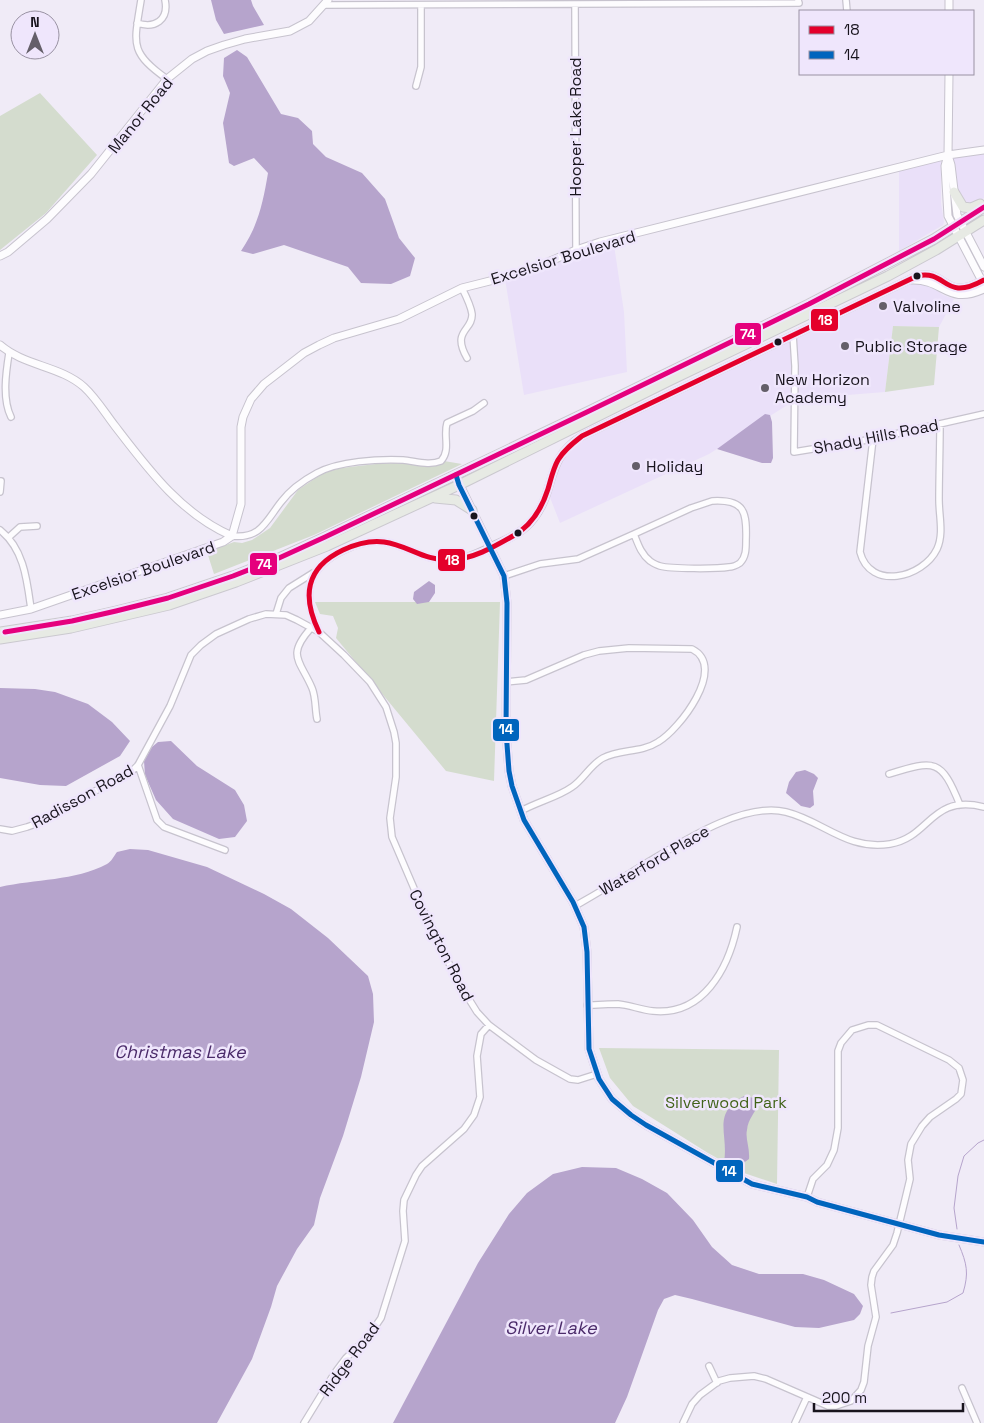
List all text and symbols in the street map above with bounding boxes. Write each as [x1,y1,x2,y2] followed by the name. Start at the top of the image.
[10,10,60,60] north arrow
[799,10,974,75] legend
[30,13,40,31] text: N
[844,20,860,39] text: 18
[844,45,860,64] text: 14
[565,57,586,197] street label: Hooper Lake Road
[103,73,178,158] street label: Manor Road
[488,225,638,289] street label: Excelsior Boulevard
[912,271,922,281] unlabelled marker
[893,296,961,317] place label: Valvoline
[877,300,889,312] marker: Valvoline
[810,308,839,332] line badge: 18
[818,311,833,329] text: 18
[734,322,762,346] line badge: 74
[740,325,756,343] text: 74
[855,336,967,357] place label: Public Storage
[773,337,783,347] unlabelled marker
[839,340,851,352] marker: Public Storage
[775,369,870,408] place label: New Horizon Academy
[759,382,771,394] marker: New Horizon Academy
[812,414,940,459] street label: Shady Hills Road
[646,456,703,477] place label: Holiday
[630,460,642,472] marker: Holiday
[469,511,479,521] unlabelled marker
[513,528,523,538] unlabelled marker
[69,536,218,605] street label: Excelsior Boulevard
[437,548,466,572] line badge: 18
[445,551,460,569] text: 18
[249,552,278,576] line badge: 74
[256,555,272,573] text: 74
[492,718,520,742] line badge: 14
[498,720,514,738] text: 14
[28,760,137,833] street label: Radisson Road
[596,820,713,900] street label: Waterford Place
[404,886,479,1005] street label: Covington Road
[114,1040,247,1063] water label: Christmas Lake
[665,1092,787,1113] park label: Silverwood Park
[715,1159,744,1183] line badge: 14
[721,1162,737,1180] text: 14
[505,1316,598,1339] water label: Silver Lake
[315,1318,384,1401] street label: Ridge Road
[814,1380,963,1412] scale bar
[822,1388,867,1407] text: 200 m

